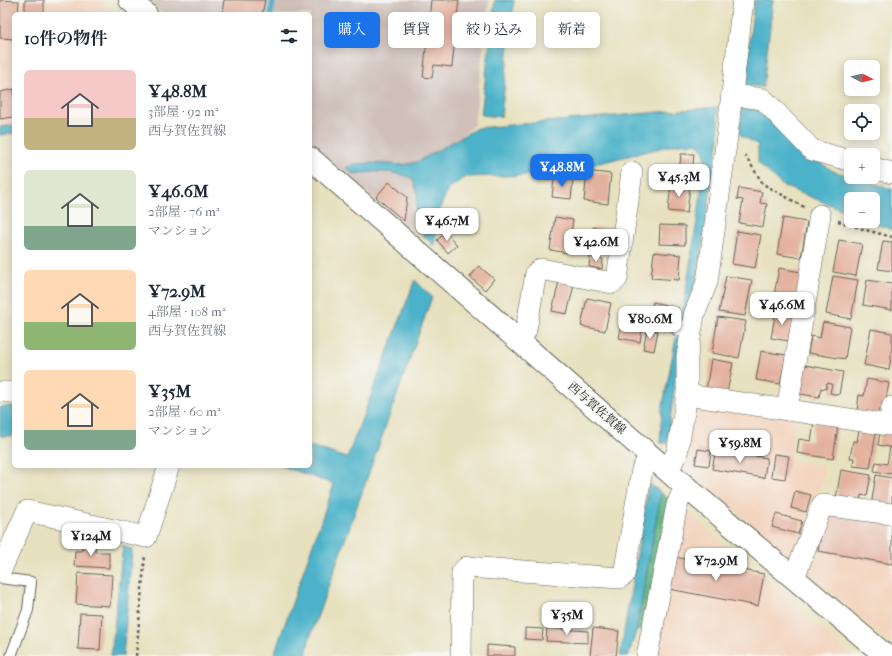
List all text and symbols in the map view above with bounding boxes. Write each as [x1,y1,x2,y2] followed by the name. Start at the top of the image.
[324,12,380,48] chip: 購入
[388,12,444,48] chip: 賃貸
[452,12,536,48] chip: 絞り込み
[544,12,600,48] chip: 新着
[278,25,300,47] icon: filters
[24,28,107,48] text: 10件の物件
[844,60,880,96] north arrow
[844,60,880,228] map controls
[148,81,207,101] text: ¥48.8M
[56,86,104,134] icon: home
[148,104,218,119] text: 3部屋 · 92 m²
[844,104,880,140] button: locate
[148,123,226,138] text: 西与賀佐賀線
[844,148,880,184] button: +
[529,154,595,188] pin: ¥48.8M
[539,159,585,174] text: ¥48.8M
[646,164,712,198] pin: ¥45.3M
[658,169,700,184] text: ¥45.3M
[148,181,209,201] text: ¥46.6M
[56,186,104,234] icon: home
[844,192,880,228] button: −
[148,204,219,219] text: 2部屋 · 76 m²
[414,208,480,242] pin: ¥46.7M
[425,213,469,228] text: ¥46.7M
[148,223,212,238] text: マンション
[563,229,629,263] pin: ¥42.6M
[573,234,619,249] text: ¥42.6M
[148,281,206,301] text: ¥72.9M
[56,286,104,334] icon: home
[749,292,815,326] pin: ¥46.6M
[759,297,805,312] text: ¥46.6M
[148,304,225,319] text: 4部屋 · 108 m²
[617,306,683,340] pin: ¥80.6M
[627,311,673,326] text: ¥80.6M
[148,323,226,338] text: 西与賀佐賀線
[565,379,629,437] street label: 西与賀佐賀線
[148,381,191,401] text: ¥35M
[56,386,104,434] icon: home
[148,404,220,419] text: 2部屋 · 60 m²
[148,423,212,438] text: マンション
[707,430,773,464] pin: ¥59.8M
[718,435,762,450] text: ¥59.8M
[63,523,119,557] pin: ¥124M
[71,528,112,543] text: ¥124M
[683,548,749,582] pin: ¥72.9M
[694,553,738,568] text: ¥72.9M
[543,602,591,636] pin: ¥35M
[551,607,583,622] text: ¥35M

